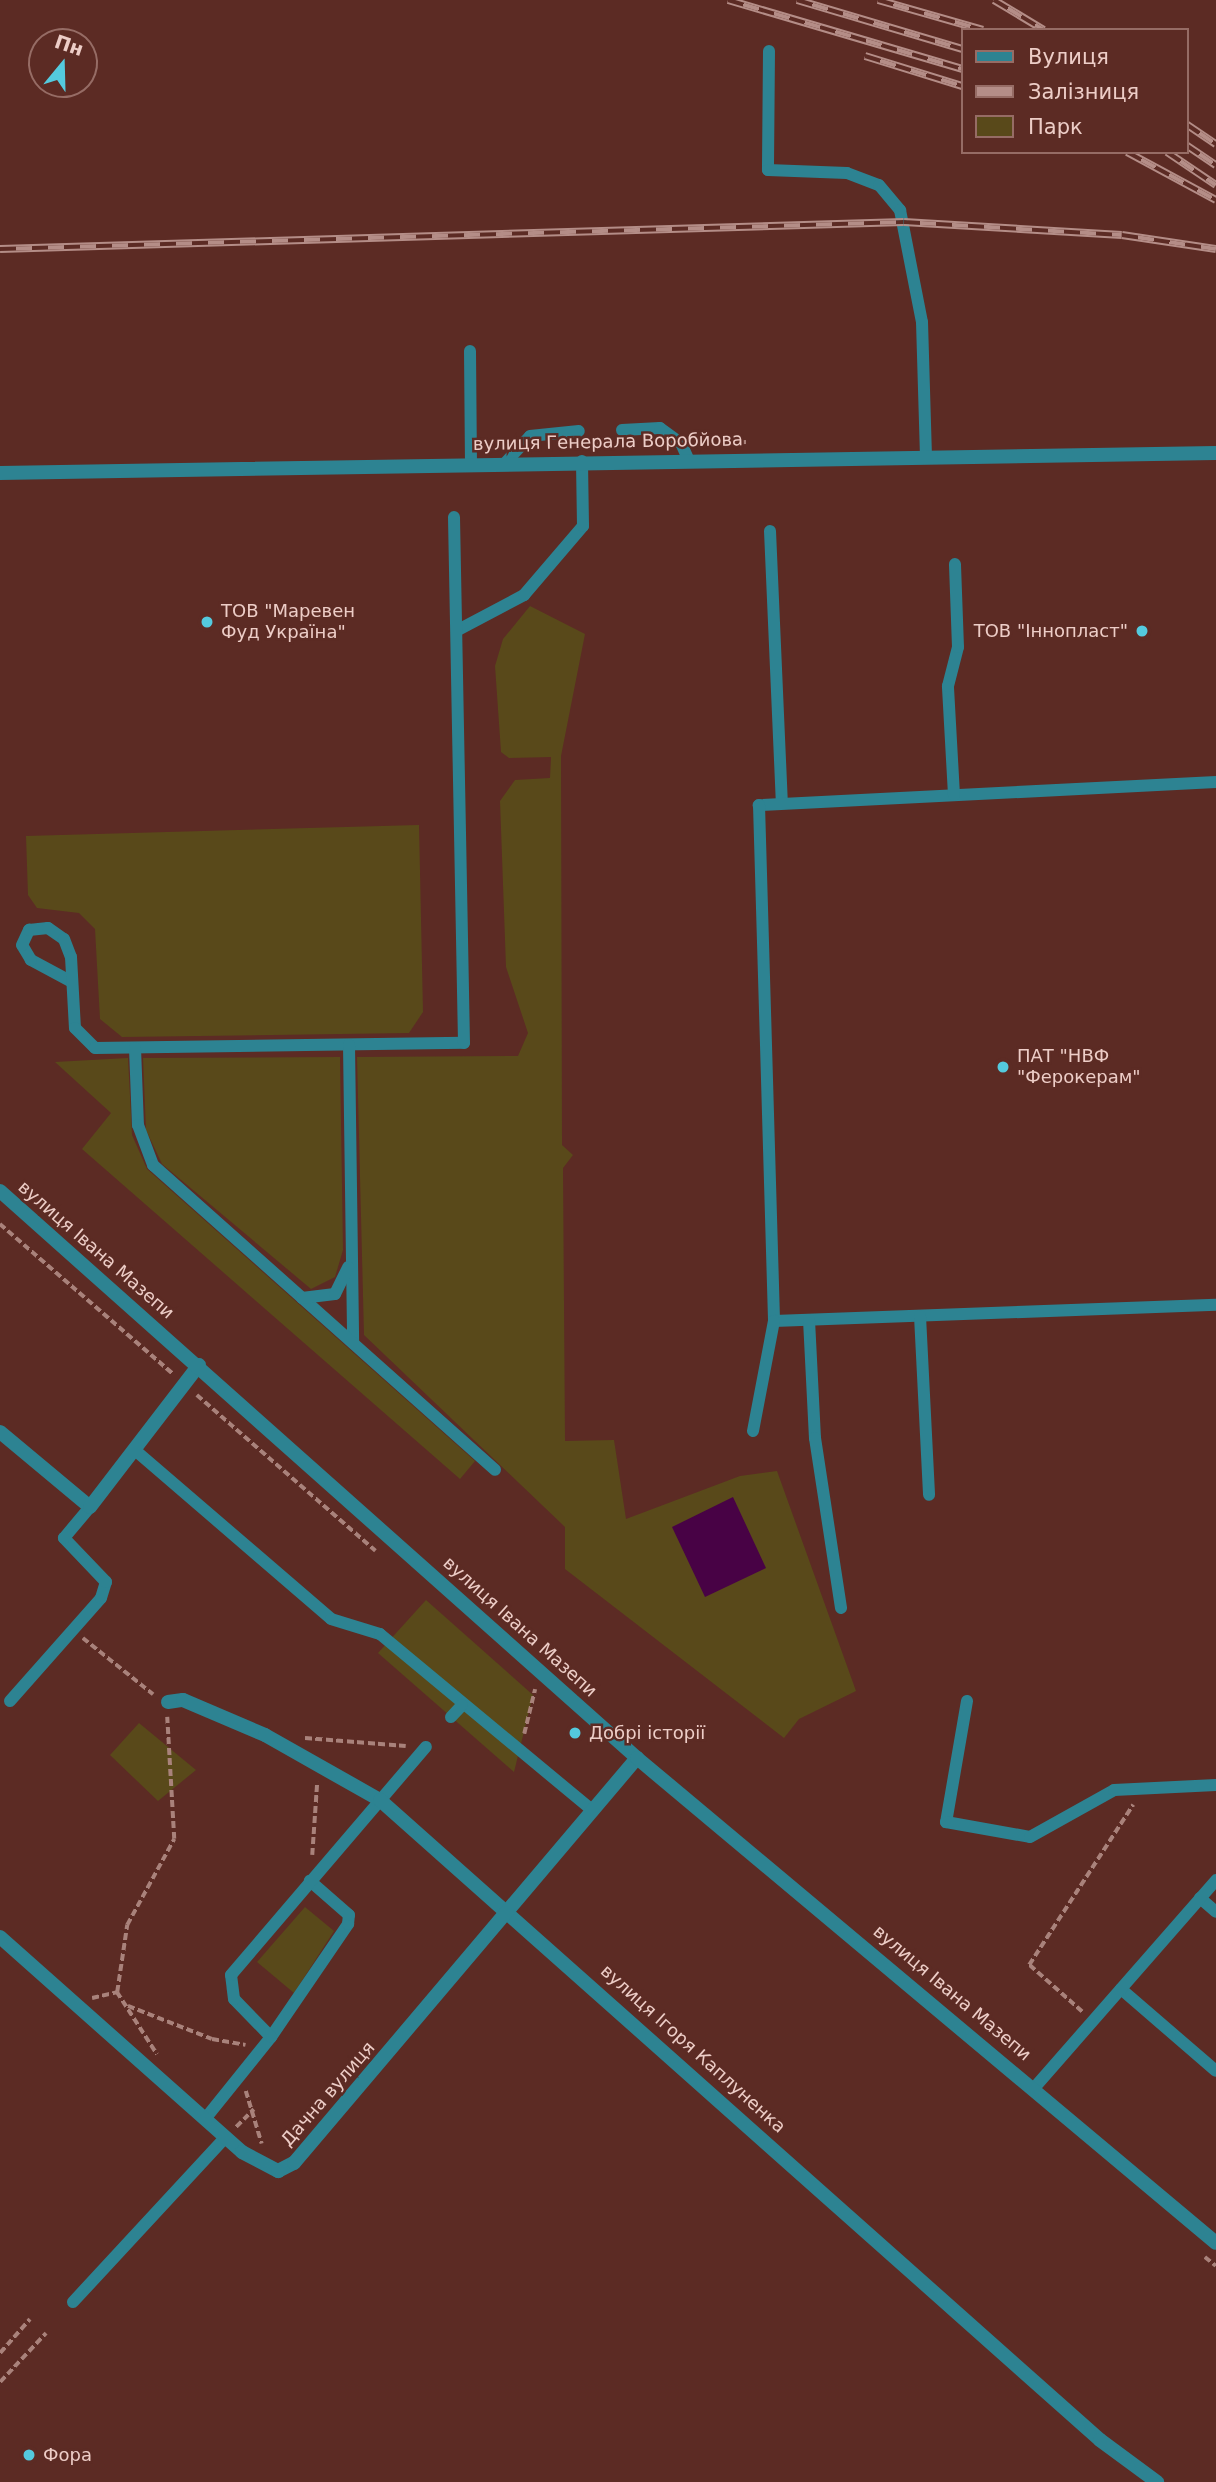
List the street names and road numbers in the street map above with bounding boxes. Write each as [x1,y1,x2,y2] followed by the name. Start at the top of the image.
[473,429,743,455] street label: вулиця Генерала Воробйова
[14,1176,178,1324] street label: вулиця Івана Мазепи
[439,1552,601,1702] street label: вулиця Івана Мазепи
[869,1921,1035,2065] street label: вулиця Івана Мазепи
[596,1960,790,2138] street label: вулиця Ігоря Каплуненка
[277,2037,379,2151] street label: Дачна вулиця

